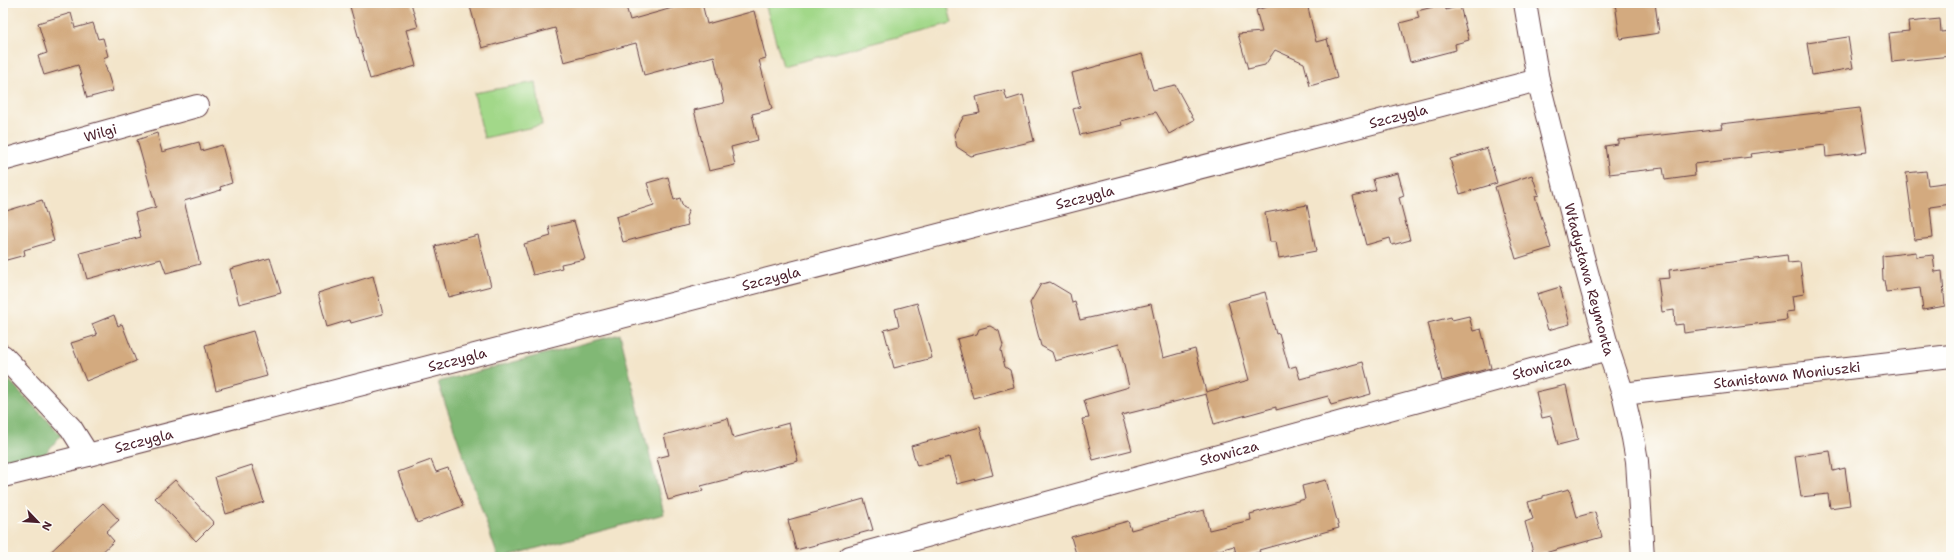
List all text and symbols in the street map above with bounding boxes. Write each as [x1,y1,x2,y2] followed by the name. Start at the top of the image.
[1367,100,1430,132] street label: Szczygla
[82,120,119,146] street label: Wilgi
[1053,181,1116,213] street label: Szczygla
[1560,201,1619,358] street label: Władysława Reymonta
[740,262,802,295] street label: Szczygla
[426,343,489,376] street label: Szczygla
[1510,351,1573,384] street label: Słowicza
[1712,358,1862,392] street label: Stanisława Moniuszki
[112,424,175,457] street label: Szczygla
[1198,436,1261,470] street label: Słowicza
[18,502,58,542] north arrow
[38,519,55,533] text: N

